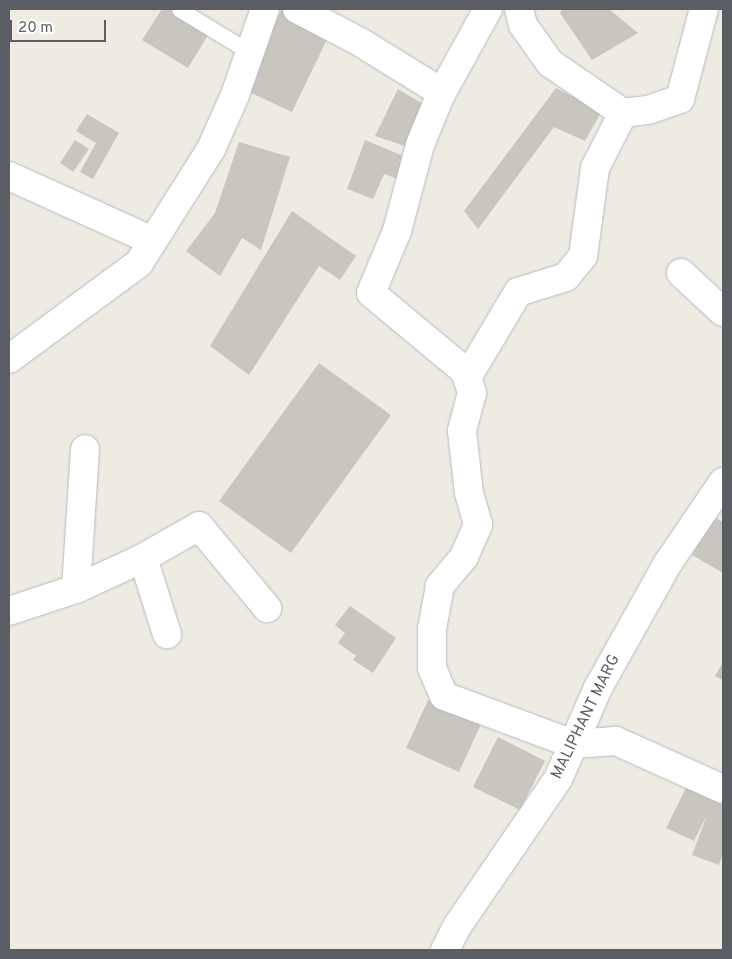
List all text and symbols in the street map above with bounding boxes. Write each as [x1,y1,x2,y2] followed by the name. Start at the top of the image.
[12,10,109,42] scale bar
[18,19,53,38] text: 20 m
[547,651,625,783] street label: MALIPHANT MARG

